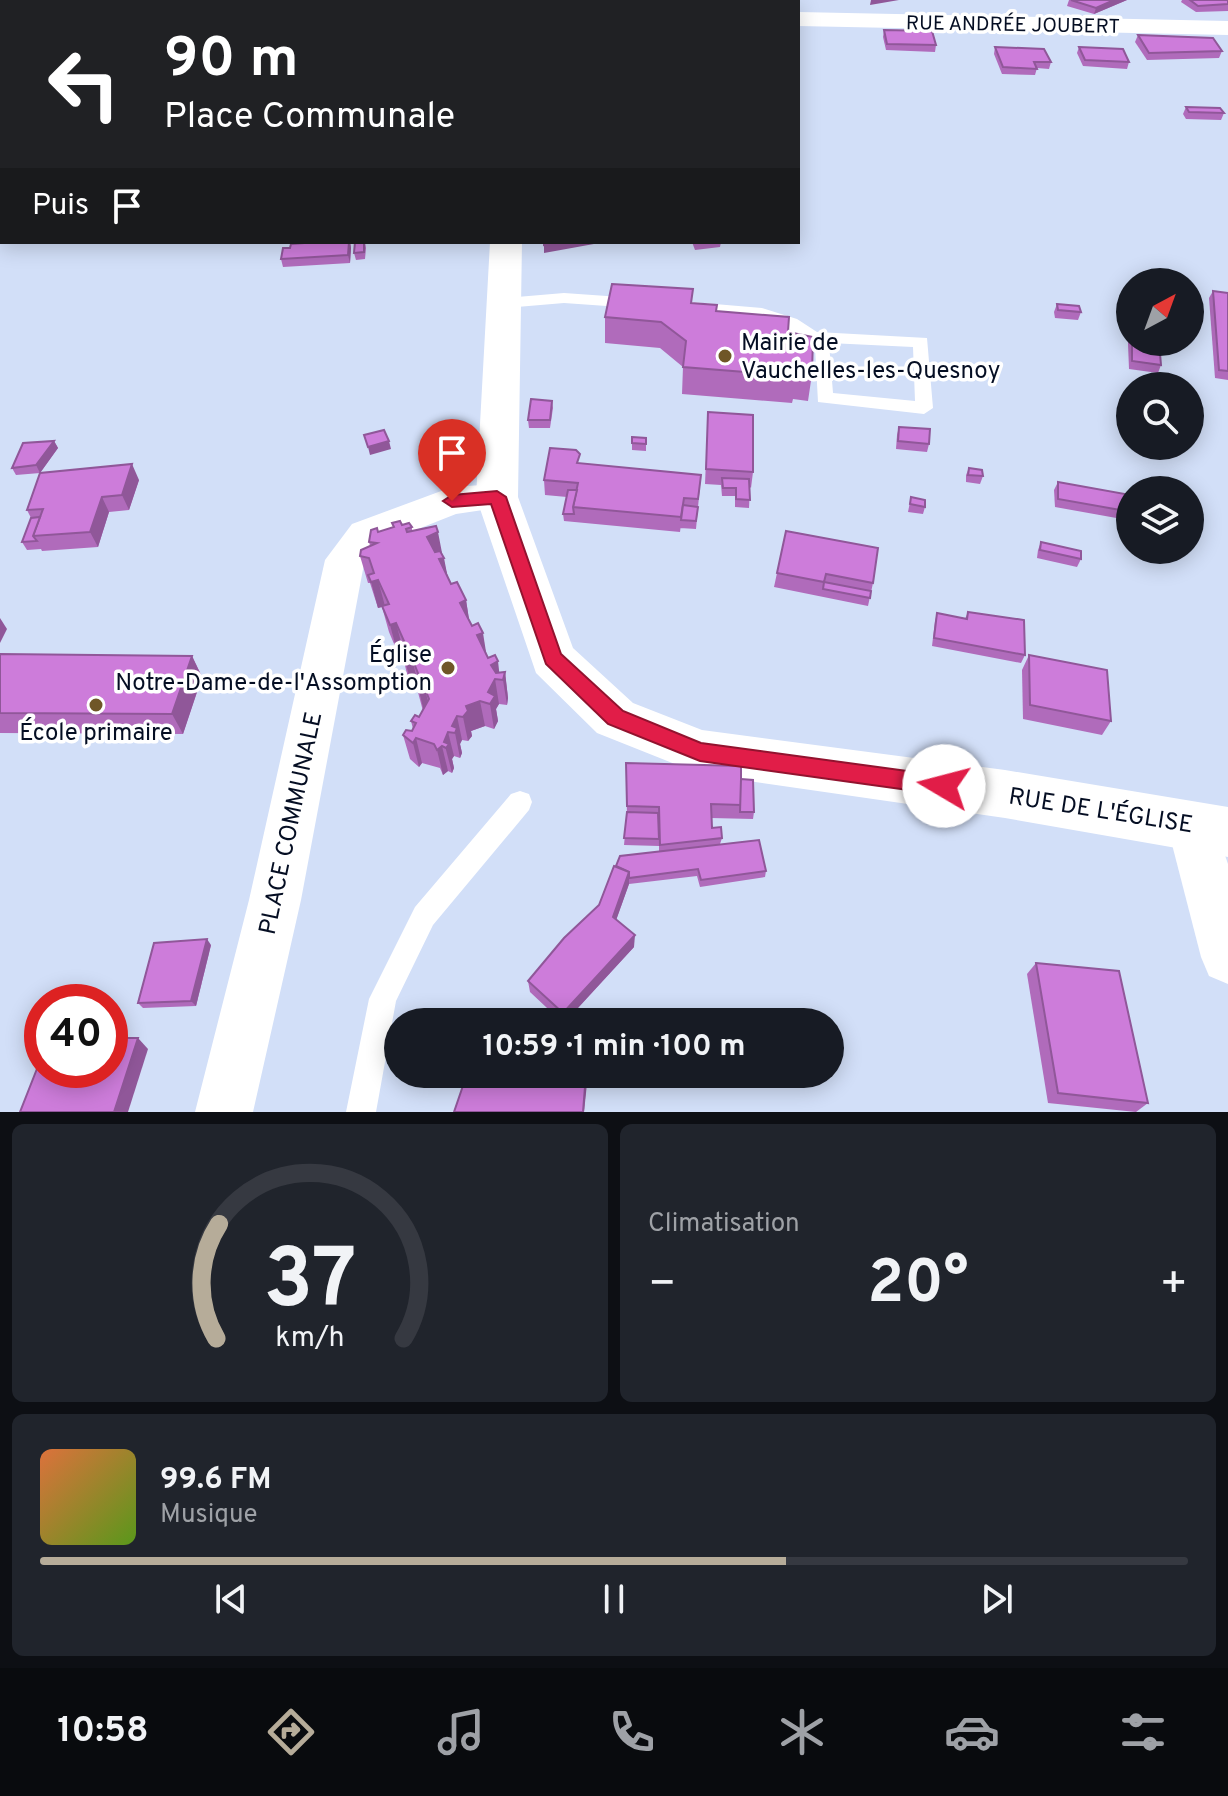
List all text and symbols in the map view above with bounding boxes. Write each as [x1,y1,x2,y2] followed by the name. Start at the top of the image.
[906,9,1120,41] street label: RUE ANDRÉE JOUBERT
[164,26,299,96] text: 90 m
[32,32,136,136] icon: left
[164,95,455,141] text: Place Communale
[105,184,149,228] icon: arrive
[32,188,89,225] text: Puis
[1116,268,1204,356] north arrow
[1116,268,1204,564] map controls
[741,329,1000,387] place label: Mairie de Vauchelles-les-Quesnoy
[716,347,734,365] marker: Mairie de Vauchelles-les-Quesnoy
[1116,372,1204,460] button: search
[418,419,486,501] pin
[430,431,474,475] icon: arrive
[1116,476,1204,564] button: layers
[115,639,432,699] place label: Église Notre-Dame-de-l'Assomption
[439,659,457,677] marker: Église Notre-Dame-de-l'Assomption
[87,696,105,714] marker: École primaire
[254,709,330,938] street label: PLACE COMMUNALE
[19,717,173,749] place label: École primaire
[902,744,986,828] position arrow
[1006,781,1195,841] street label: RUE DE L'ÉGLISE
[24,984,128,1088] speed limit sign: 40
[482,1029,746,1066] text: 10:59 · 1 min · 100 m
[648,1208,800,1241] text: Climatisation
[263,1232,357,1337] text: 37
[867,1248,969,1324] text: 20°
[648,1258,676,1314] text: −
[1160,1258,1188,1314] text: +
[275,1321,345,1357] text: km/h
[160,1462,272,1499] text: 99.6 FM
[160,1499,257,1532] text: Musique
[209,1577,253,1621] icon: previous
[592,1577,636,1621] icon: pause
[975,1577,1019,1621] icon: next
[263,1704,319,1760] icon: directions
[433,1704,489,1760] icon: music
[604,1704,660,1760] icon: phone
[774,1704,830,1760] icon: climate
[944,1704,1000,1760] icon: car
[1115,1704,1171,1760] icon: filters
[57,1709,149,1755] text: 10:58

